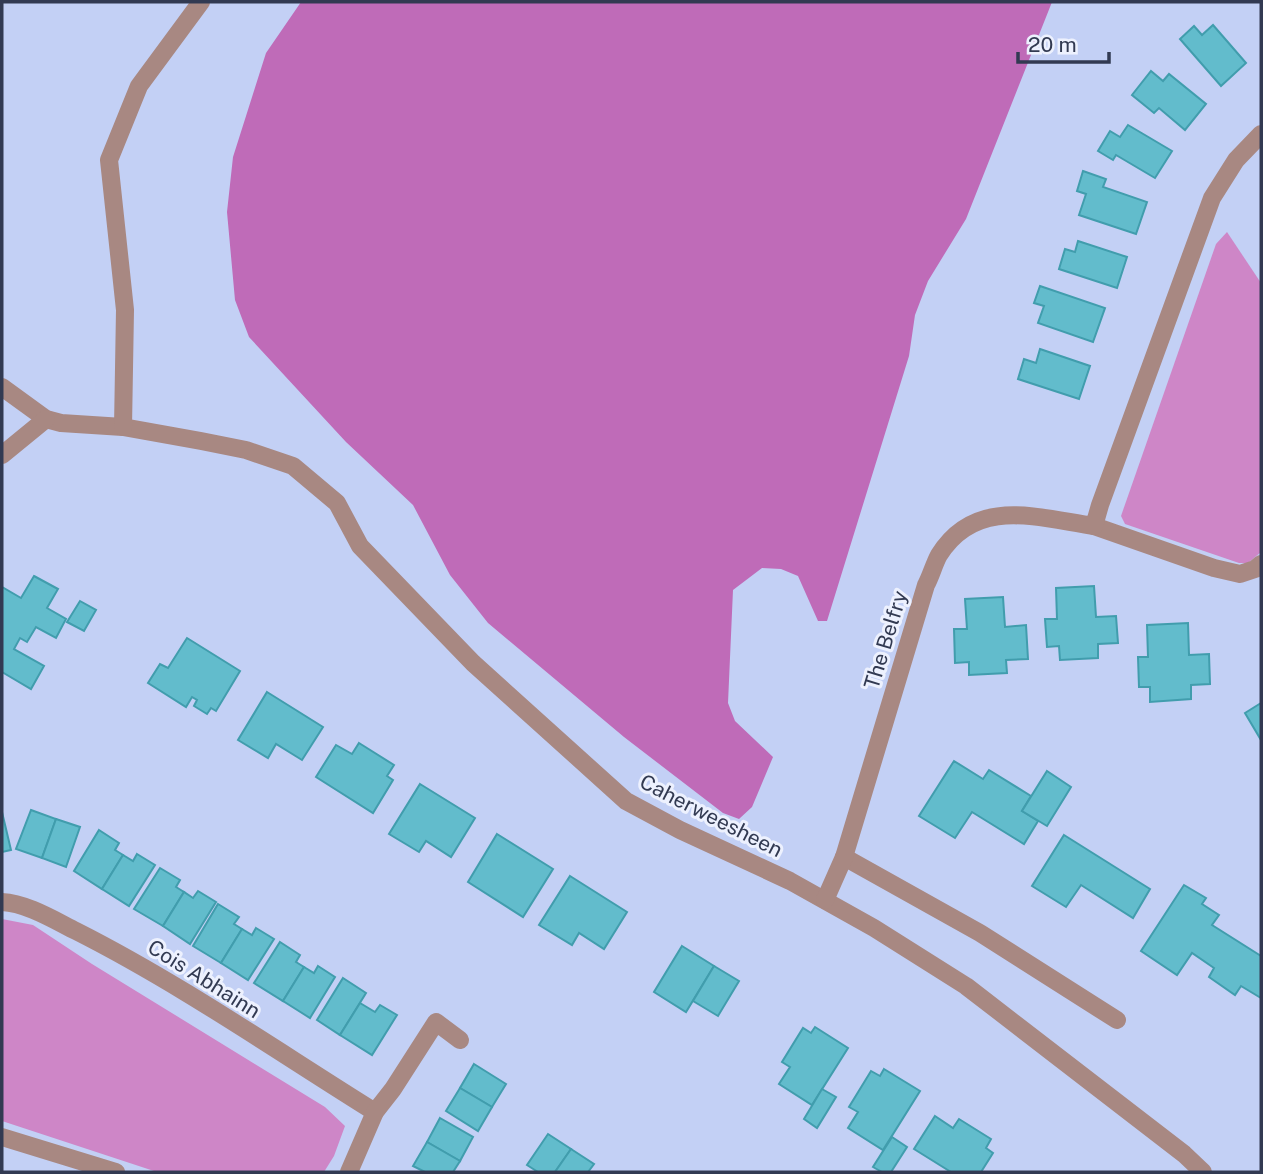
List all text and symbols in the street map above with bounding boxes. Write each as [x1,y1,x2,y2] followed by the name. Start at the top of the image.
[1018,21,1109,65] scale bar
[1028,32,1077,57] text: 20 m
[859,588,912,692] street label: The Belfry
[636,769,787,862] street label: Caherweesheen
[143,934,265,1023] street label: Cois Abhainn

